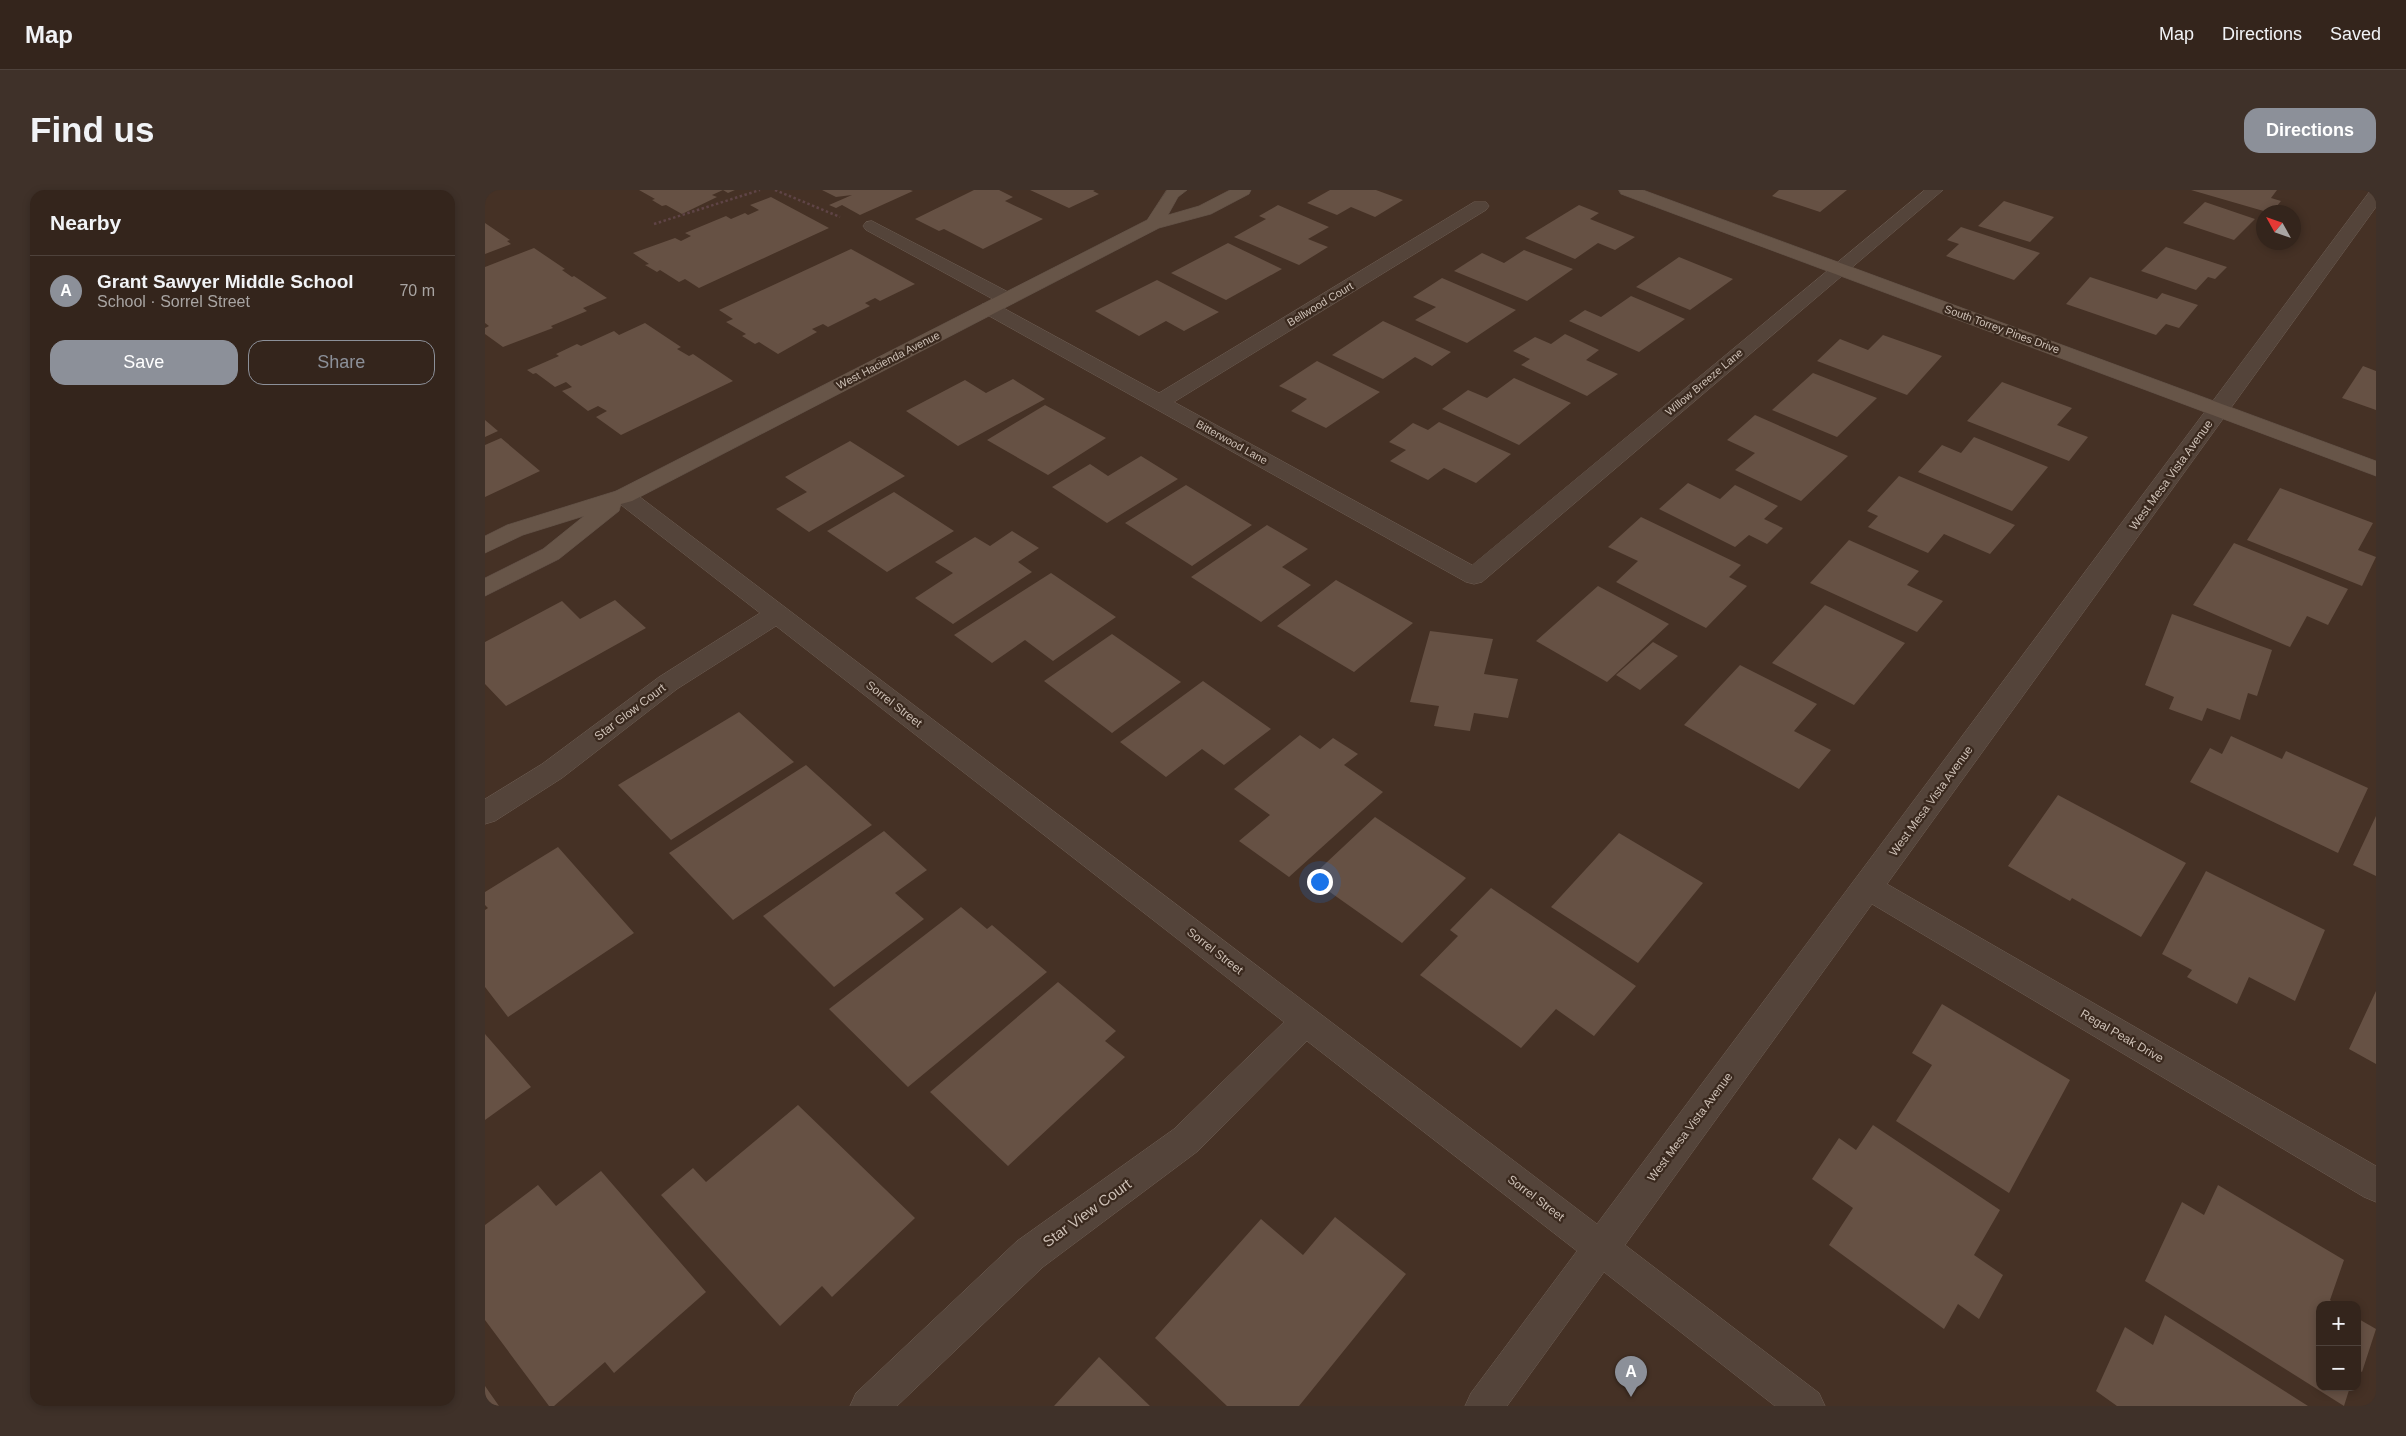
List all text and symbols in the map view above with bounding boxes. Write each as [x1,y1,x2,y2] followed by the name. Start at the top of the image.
[25,21,73,48] text: Map
[2159,24,2194,44] text: Map
[2222,24,2302,44] text: Directions
[2330,24,2381,44] text: Saved
[2244,108,2376,153] button: Directions
[30,110,154,149] text: Find us
[2256,205,2301,250] north arrow
[50,211,121,234] text: Nearby
[97,271,354,292] text: Grant Sawyer Middle School
[1285,280,1355,328] street label: Bellwood Court
[60,282,72,299] text: A
[399,282,435,299] text: 70 m
[97,293,250,310] text: School · Sorrel Street
[1943,303,2061,355] street label: South Torrey Pines Drive
[835,329,941,391] street label: West Hacienda Avenue
[50,340,238,385] button: Save
[248,340,435,385] button: Share
[1663,346,1745,418] street label: Willow Breeze Lane
[1194,417,1270,467] street label: Bitterwood Lane
[2126,417,2216,533] street label: West Mesa Vista Avenue
[863,678,925,731] street label: Sorrel Street
[592,680,669,743] street label: Star Glow Court
[1886,743,1976,859] street label: West Mesa Vista Avenue
[1307,869,1333,895] your location
[1184,925,1246,978] street label: Sorrel Street
[2078,1007,2166,1066] street label: Regal Peak Drive
[1644,1070,1736,1184] street label: West Mesa Vista Avenue
[1505,1172,1568,1224] street label: Sorrel Street
[1039,1174,1135,1250] street label: Star View Court
[2316,1301,2361,1391] map controls
[2316,1301,2361,1346] button: +
[2316,1346,2361,1391] button: −
[1615,1356,1647,1397] pin: A

